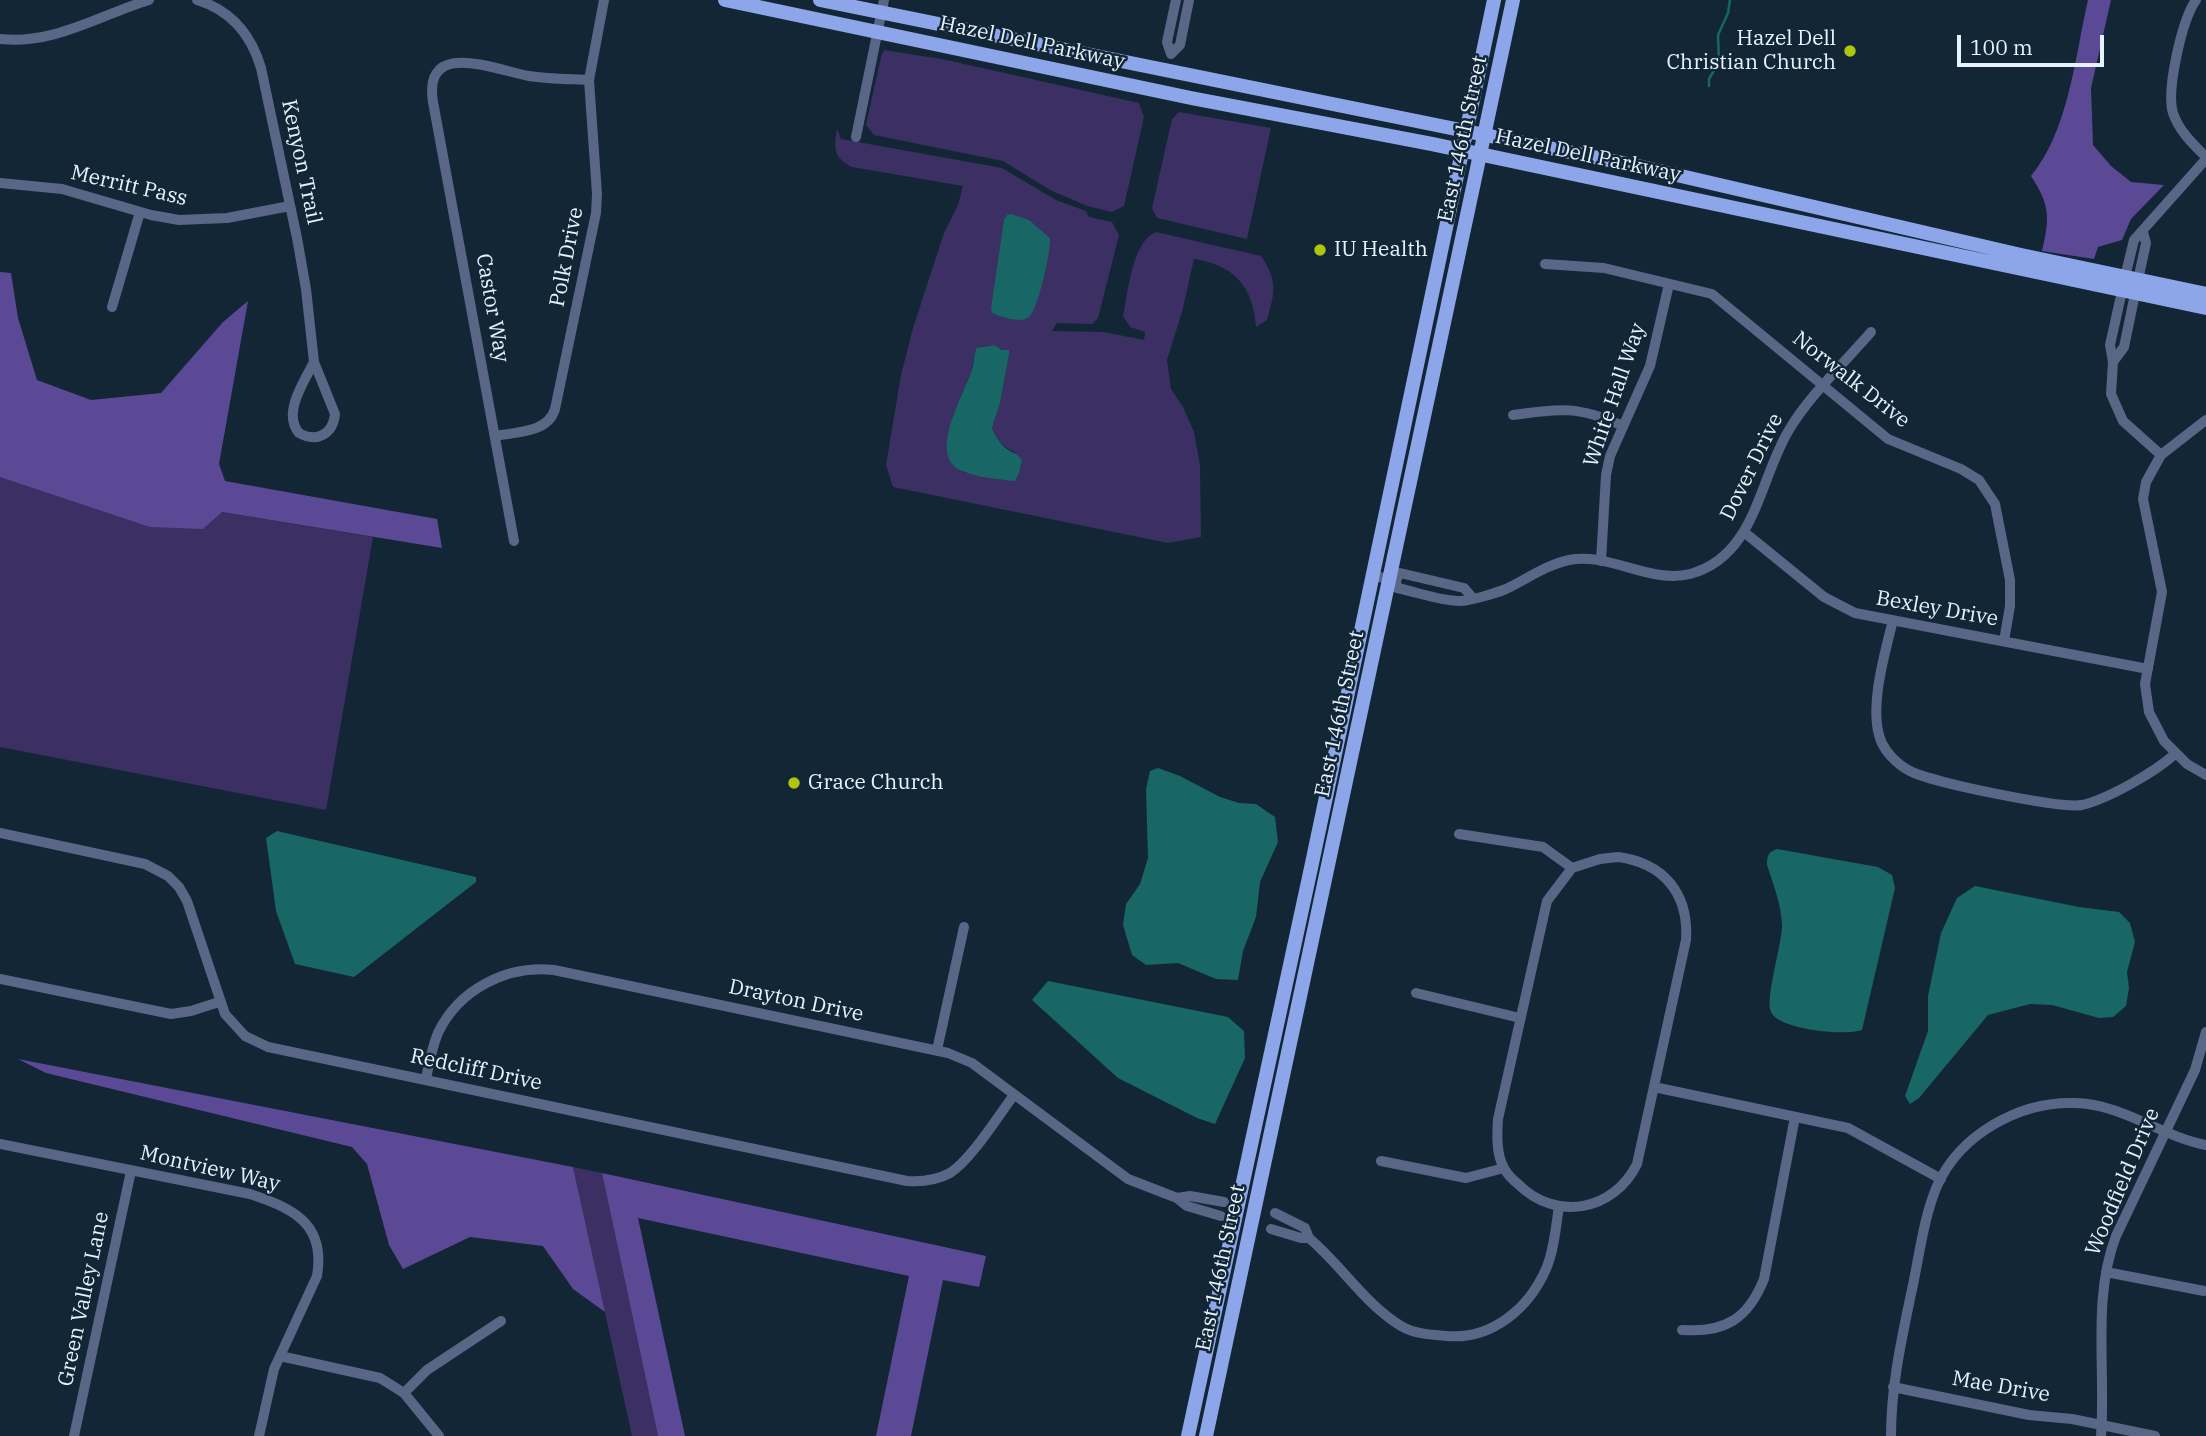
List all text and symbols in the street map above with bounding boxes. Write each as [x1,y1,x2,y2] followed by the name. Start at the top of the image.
[937,11,1127,75] street label: Hazel Dell Parkway
[1961,21,2108,65] scale bar
[1666,26,1836,76] place label: Hazel Dell Christian Church
[1970,33,2033,61] text: 100 m
[1842,43,1858,59] marker: Hazel Dell Christian Church
[1433,53,1493,225] street label: East 146th Street
[275,97,327,227] street label: Kenyon Trail
[1493,124,1683,188] street label: Hazel Dell Parkway
[68,160,190,212] street label: Merritt Pass
[545,205,589,309] street label: Polk Drive
[1334,237,1428,263] place label: IU Health
[1312,242,1328,258] marker: IU Health
[470,252,514,364] street label: Castor Way
[1579,320,1651,470] street label: White Hall Way
[1787,326,1915,434] street label: Norwalk Drive
[1715,409,1789,525] street label: Dover Drive
[1874,586,2000,632] street label: Bexley Drive
[1310,628,1370,800] street label: East 146th Street
[808,770,944,796] place label: Grace Church
[786,775,802,791] marker: Grace Church
[726,974,866,1028] street label: Drayton Drive
[408,1044,544,1096] street label: Redcliff Drive
[2081,1104,2165,1260] street label: Woodfield Drive
[138,1141,282,1197] street label: Montview Way
[1191,1182,1251,1354] street label: East 146th Street
[53,1209,115,1389] street label: Green Valley Lane
[1950,1366,2052,1408] street label: Mae Drive

